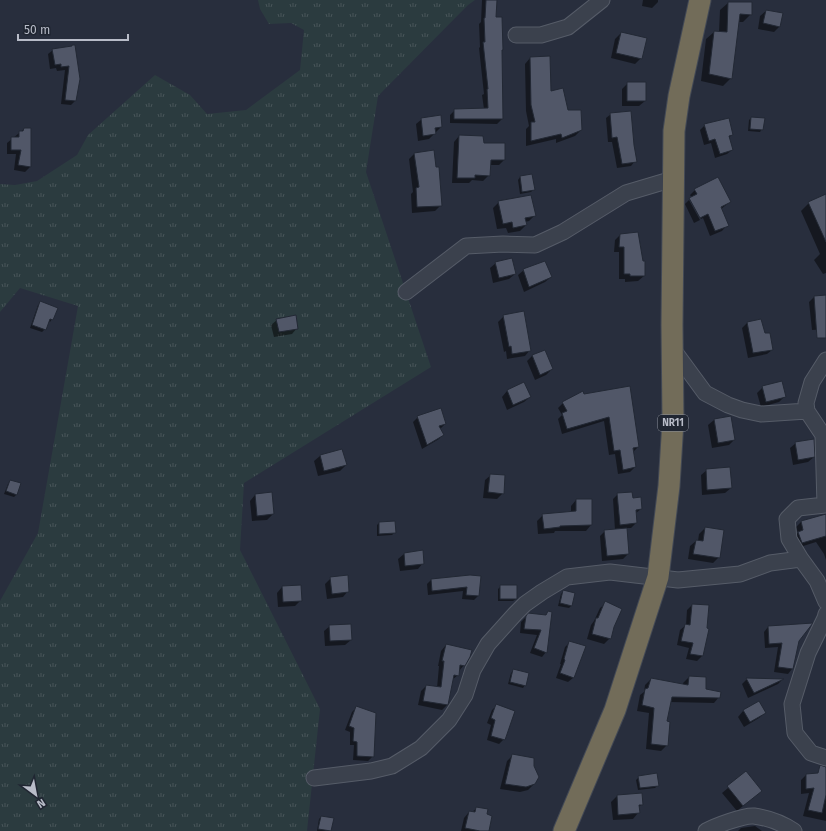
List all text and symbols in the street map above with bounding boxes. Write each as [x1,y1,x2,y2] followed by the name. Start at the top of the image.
[18,16,128,42] scale bar
[24,23,50,37] text: 50 m
[658,415,688,431] road number: NR11
[16,775,56,815] north arrow
[34,796,48,811] text: N

